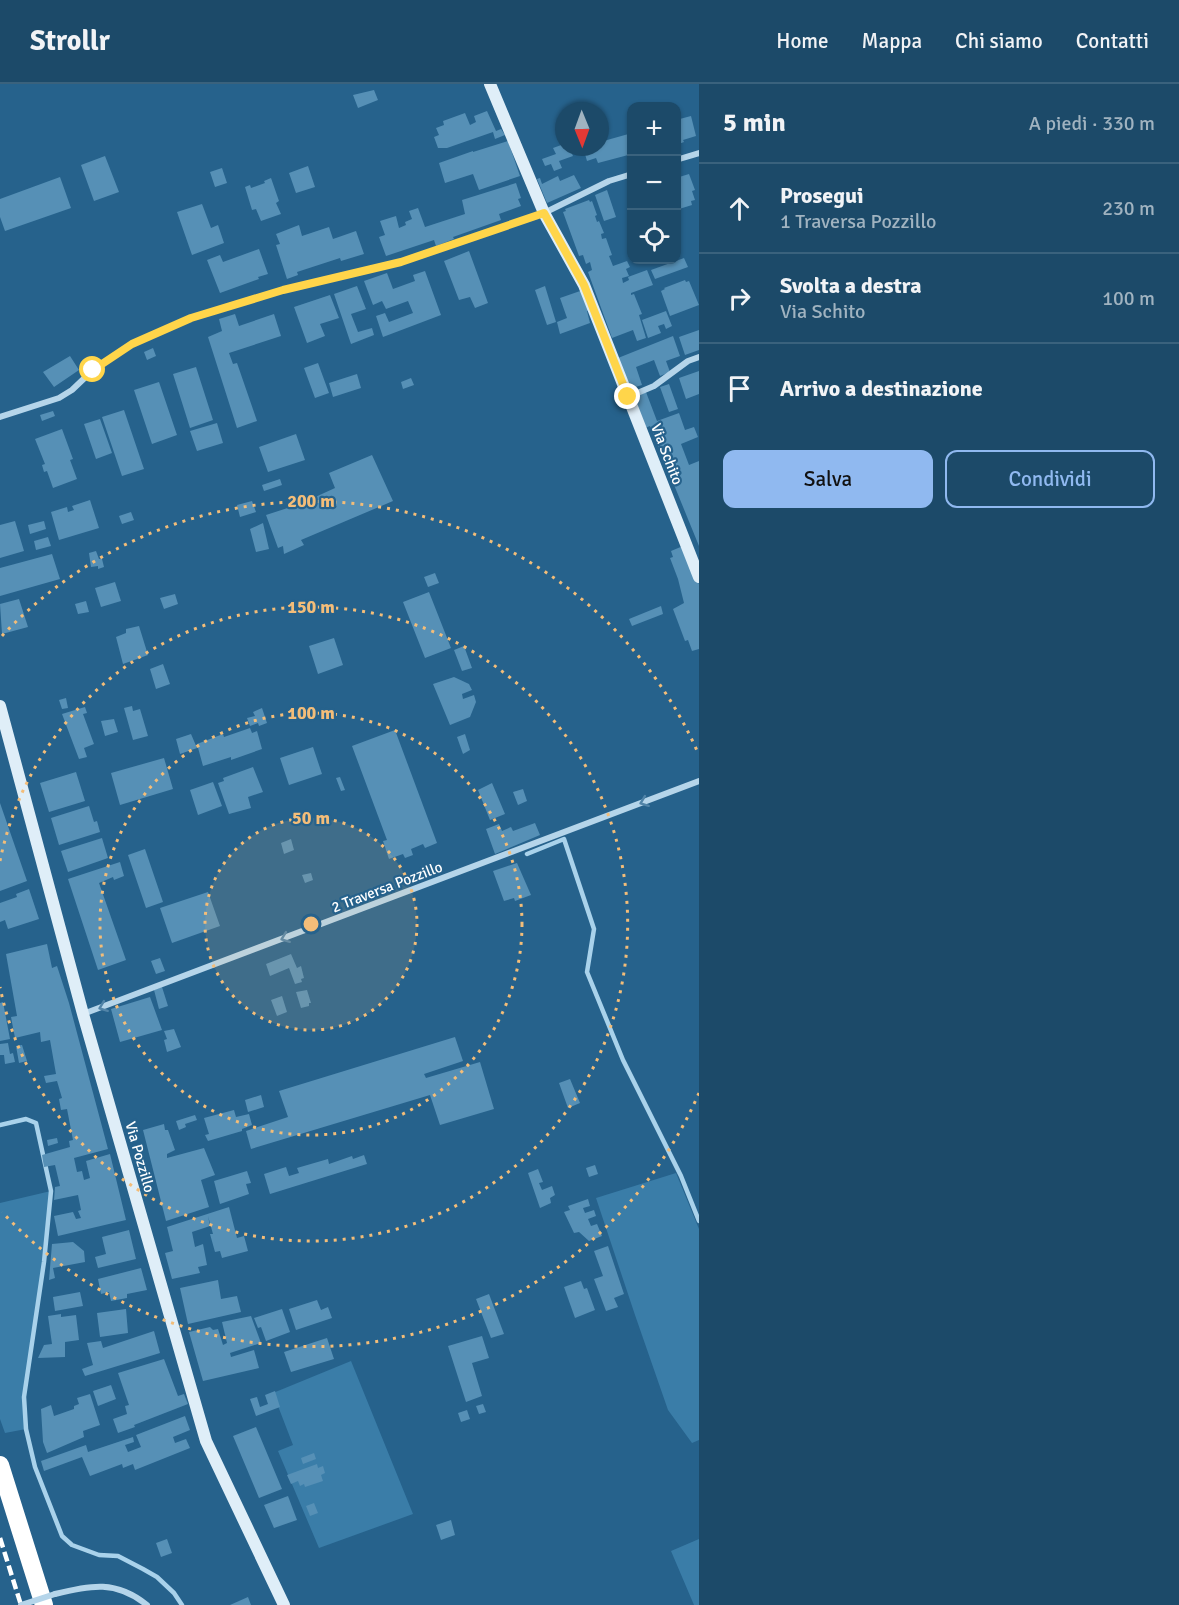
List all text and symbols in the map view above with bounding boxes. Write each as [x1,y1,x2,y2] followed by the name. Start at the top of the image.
[30,24,110,58] text: Strollr
[776,28,829,54] text: Home
[862,28,922,54] text: Mappa
[955,28,1043,54] text: Chi siamo
[1076,28,1149,54] text: Contatti
[555,102,609,156] north arrow
[627,102,681,264] map controls
[627,102,681,156] button: +
[723,107,786,139] text: 5 min
[1029,111,1155,136] text: A piedi · 330 m
[627,156,681,210] button: −
[780,182,864,209] text: Prosegui
[723,192,756,225] icon: ahead
[1102,196,1155,221] text: 230 m
[780,209,937,234] text: 1 Traversa Pozzillo
[627,210,681,264] button: locate
[780,272,921,299] text: Svolta a destra
[723,282,756,315] icon: right
[1102,286,1155,311] text: 100 m
[780,299,865,324] text: Via Schito
[79,356,105,382] route start
[723,372,756,405] icon: arrive
[780,375,983,402] text: Arrivo a destinazione
[614,383,640,409] route end
[647,421,687,487] street label: Via Schito
[723,450,933,508] button: Salva
[945,450,1155,508] button: Condividi
[287,490,335,512] text: 200 m
[287,596,335,618] text: 150 m
[287,702,335,724] text: 100 m
[640,794,650,807] one-way arrow
[292,807,330,829] text: 50 m
[329,857,445,916] street label: 2 Traversa Pozzillo
[301,914,321,934] centre of rings
[281,931,292,943] one-way arrow
[98,1000,109,1012] one-way arrow
[121,1119,159,1195] street label: Via Pozzillo

